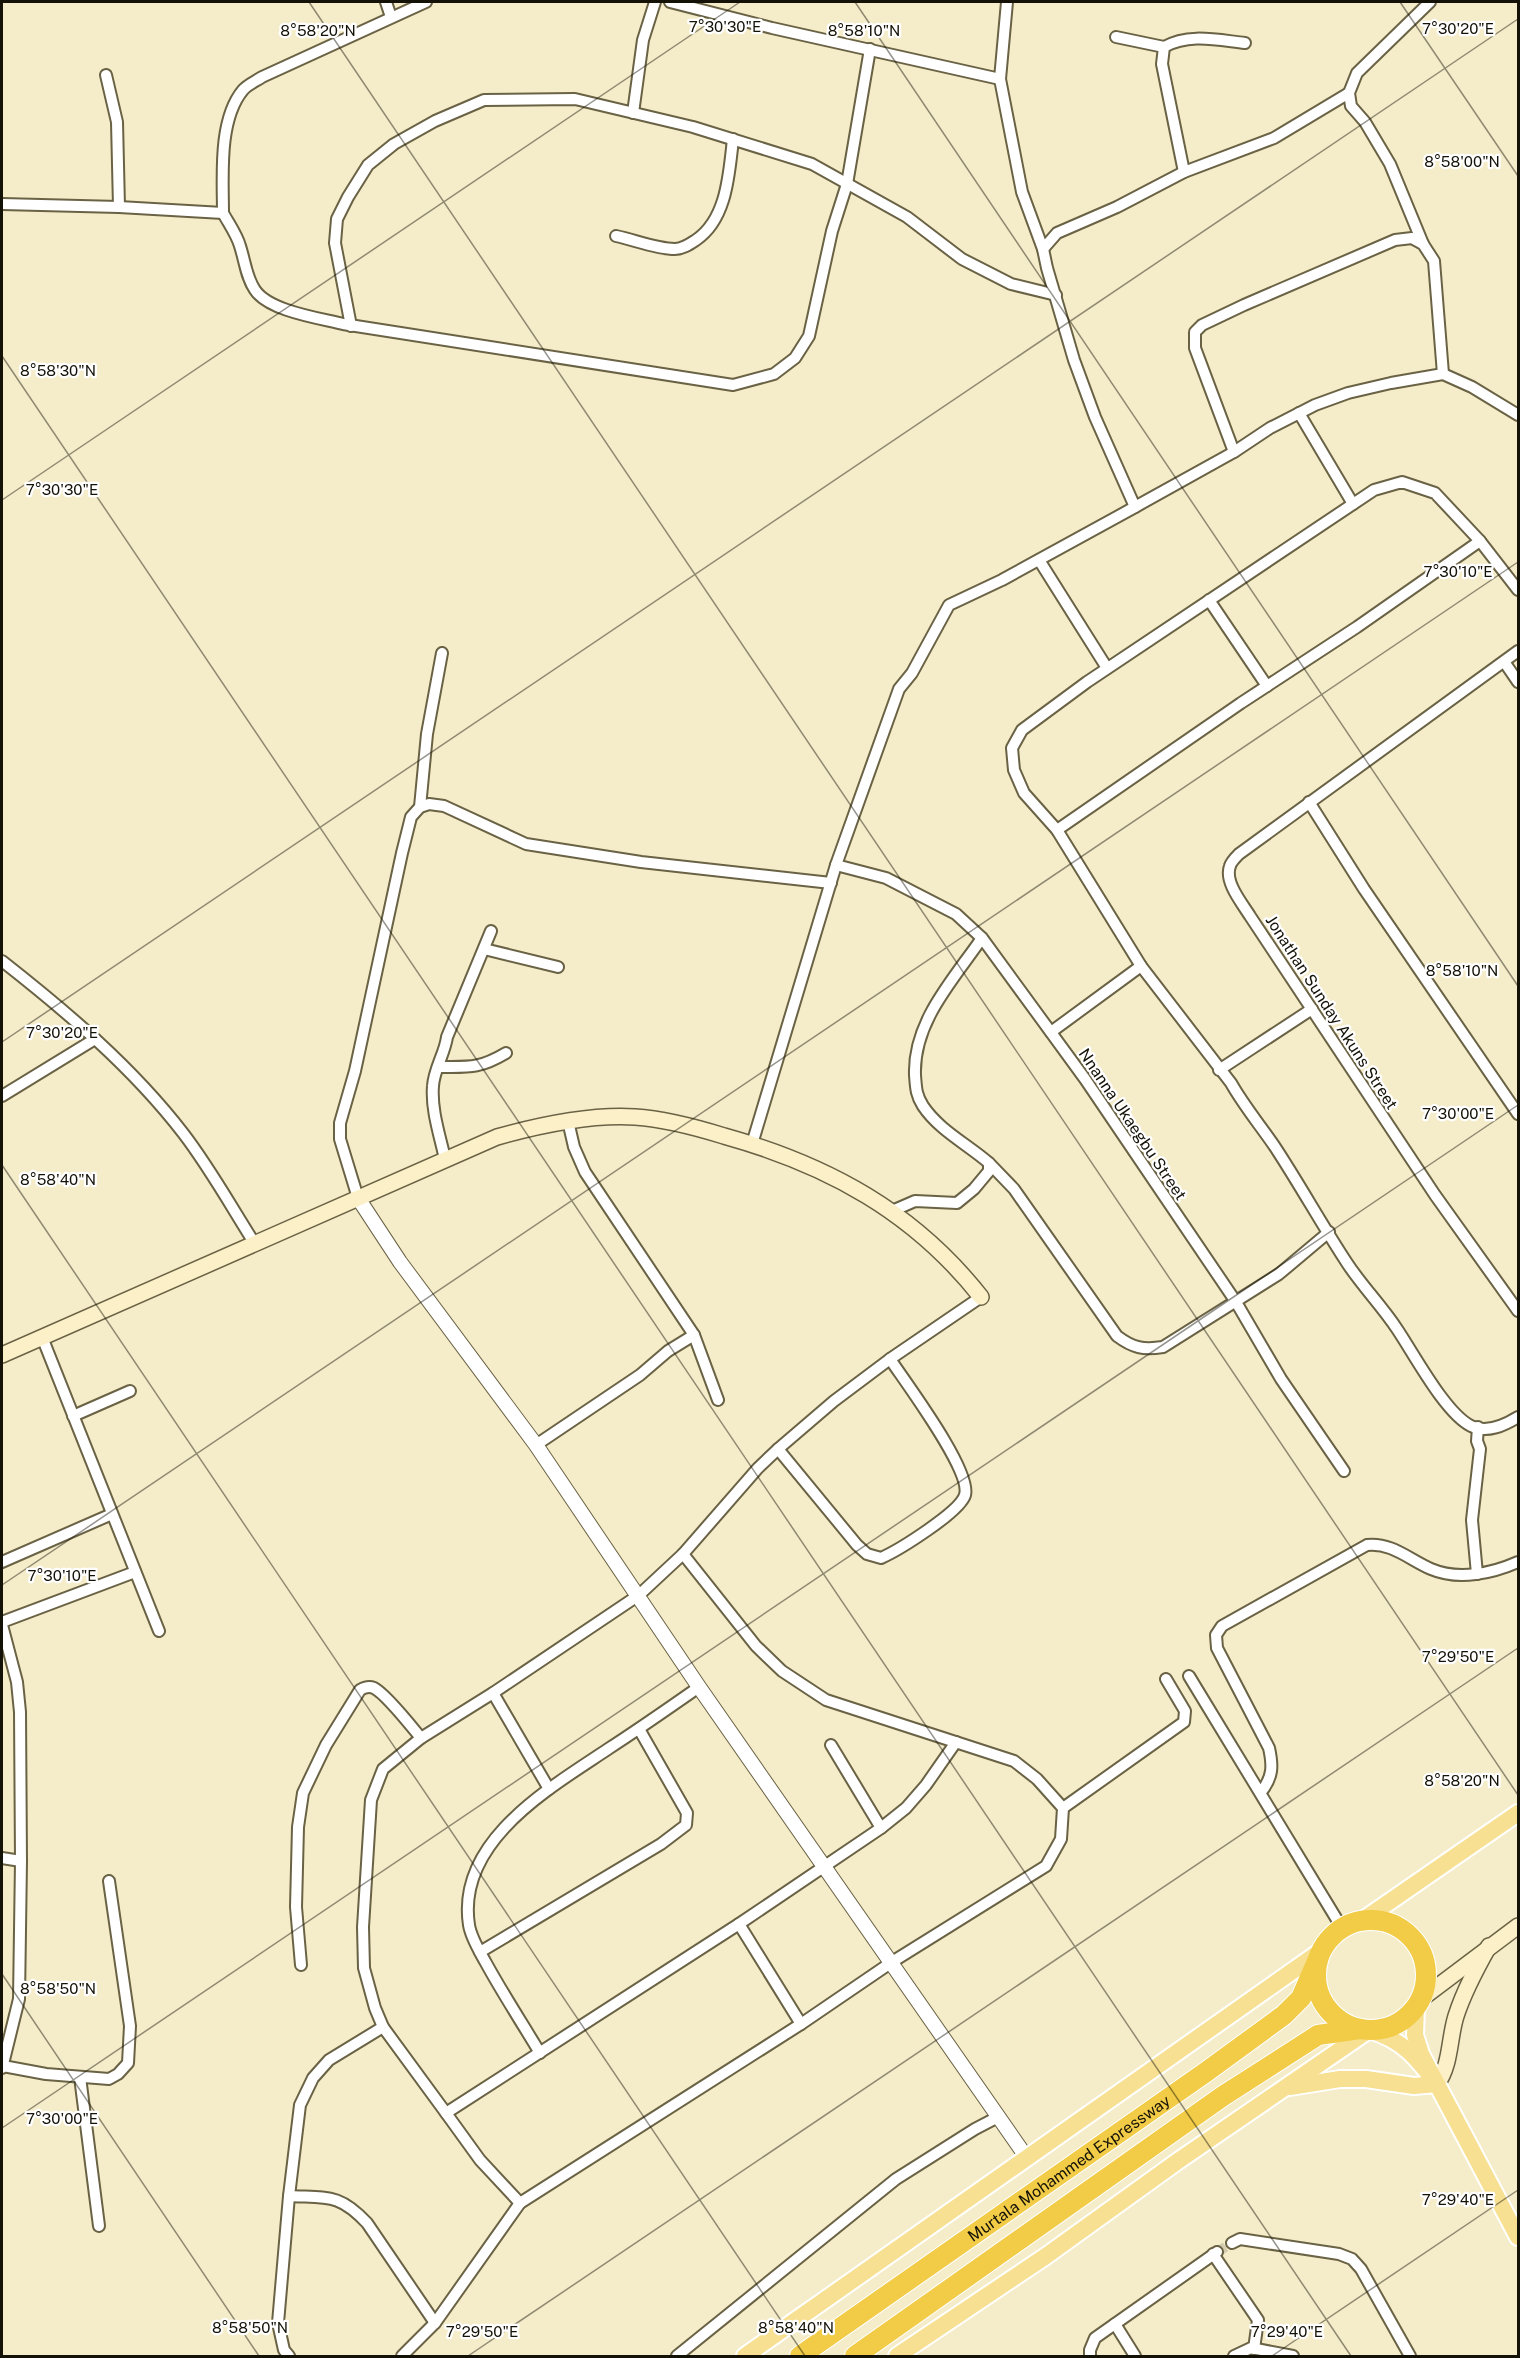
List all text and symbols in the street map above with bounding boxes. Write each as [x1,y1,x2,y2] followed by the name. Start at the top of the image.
[689,18,761,35] text: 7°30'30"E
[1422,20,1494,37] text: 7°30'20"E
[280,22,356,39] text: 8°58'20"N
[828,22,900,39] text: 8°58'10"N
[1424,153,1500,170] text: 8°58'00"N
[20,362,96,379] text: 8°58'30"N
[26,481,98,498] text: 7°30'30"E
[1423,563,1493,580] text: 7°30'10"E
[1262,912,1402,1113] street label: Jonathan Sunday Akuns Street
[1426,962,1498,979] text: 8°58'10"N
[26,1024,98,1041] text: 7°30'20"E
[1075,1045,1190,1204] street label: Nnanna Ukaegbu Street
[1422,1105,1494,1122] text: 7°30'00"E
[20,1171,96,1188] text: 8°58'40"N
[27,1567,97,1584] text: 7°30'10"E
[1422,1648,1494,1665] text: 7°29'50"E
[1424,1772,1500,1789] text: 8°58'20"N
[20,1980,96,1997] text: 8°58'50"N
[964,2091,1174,2246] street label: Murtala Mohammed Expressway
[26,2110,98,2127] text: 7°30'00"E
[1422,2191,1494,2208] text: 7°29'40"E
[212,2319,288,2336] text: 8°58'50"N
[758,2319,834,2336] text: 8°58'40"N
[446,2323,518,2340] text: 7°29'50"E
[1251,2323,1323,2340] text: 7°29'40"E

